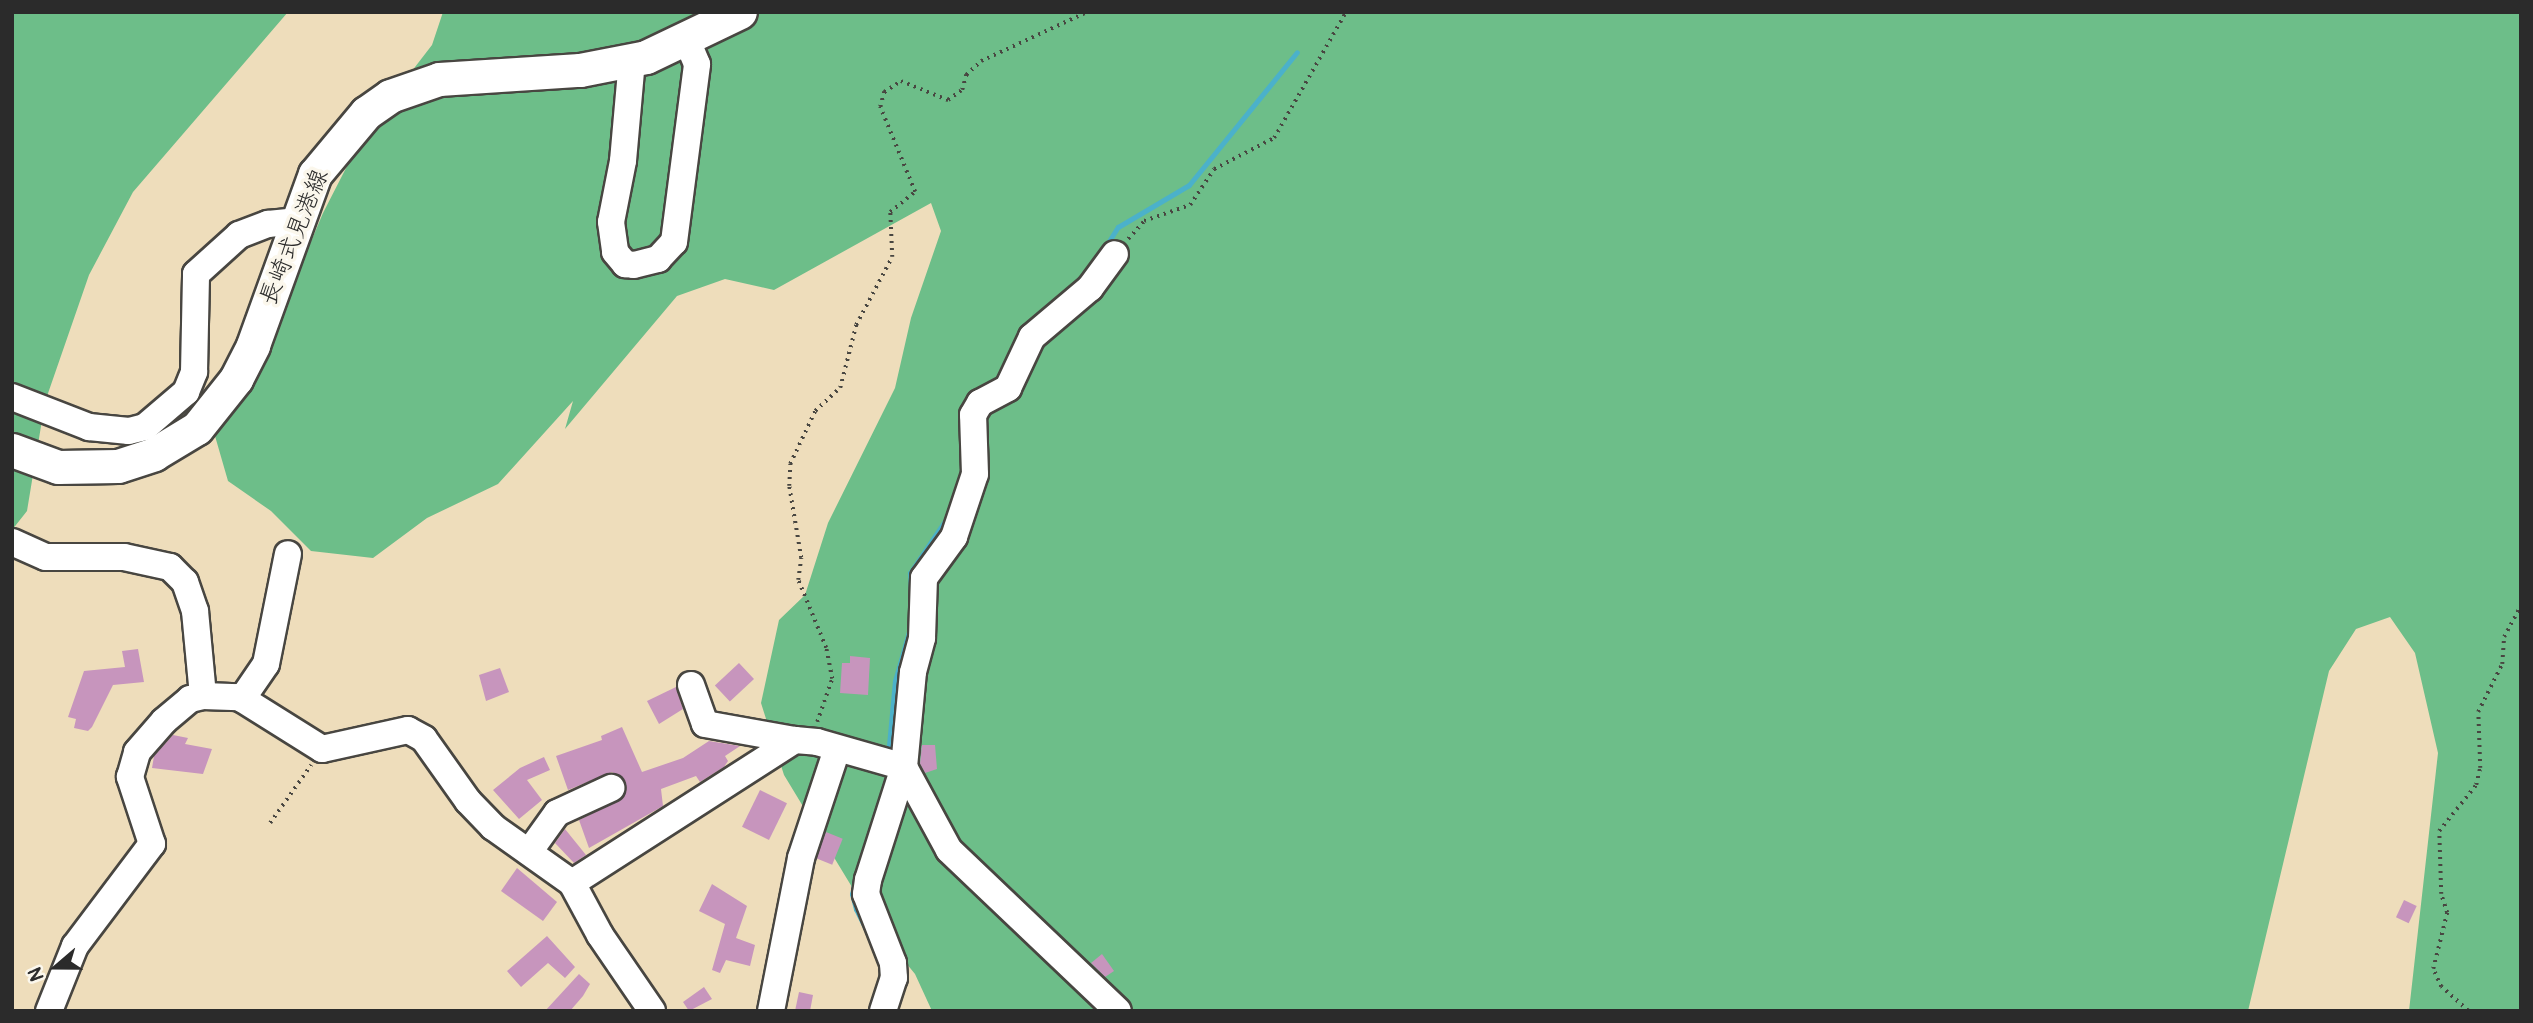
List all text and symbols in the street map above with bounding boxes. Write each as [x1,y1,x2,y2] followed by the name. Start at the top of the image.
[254,165,334,309] street label: 長崎式見港線
[21,932,91,1002] north arrow
[23,964,50,984] text: N

